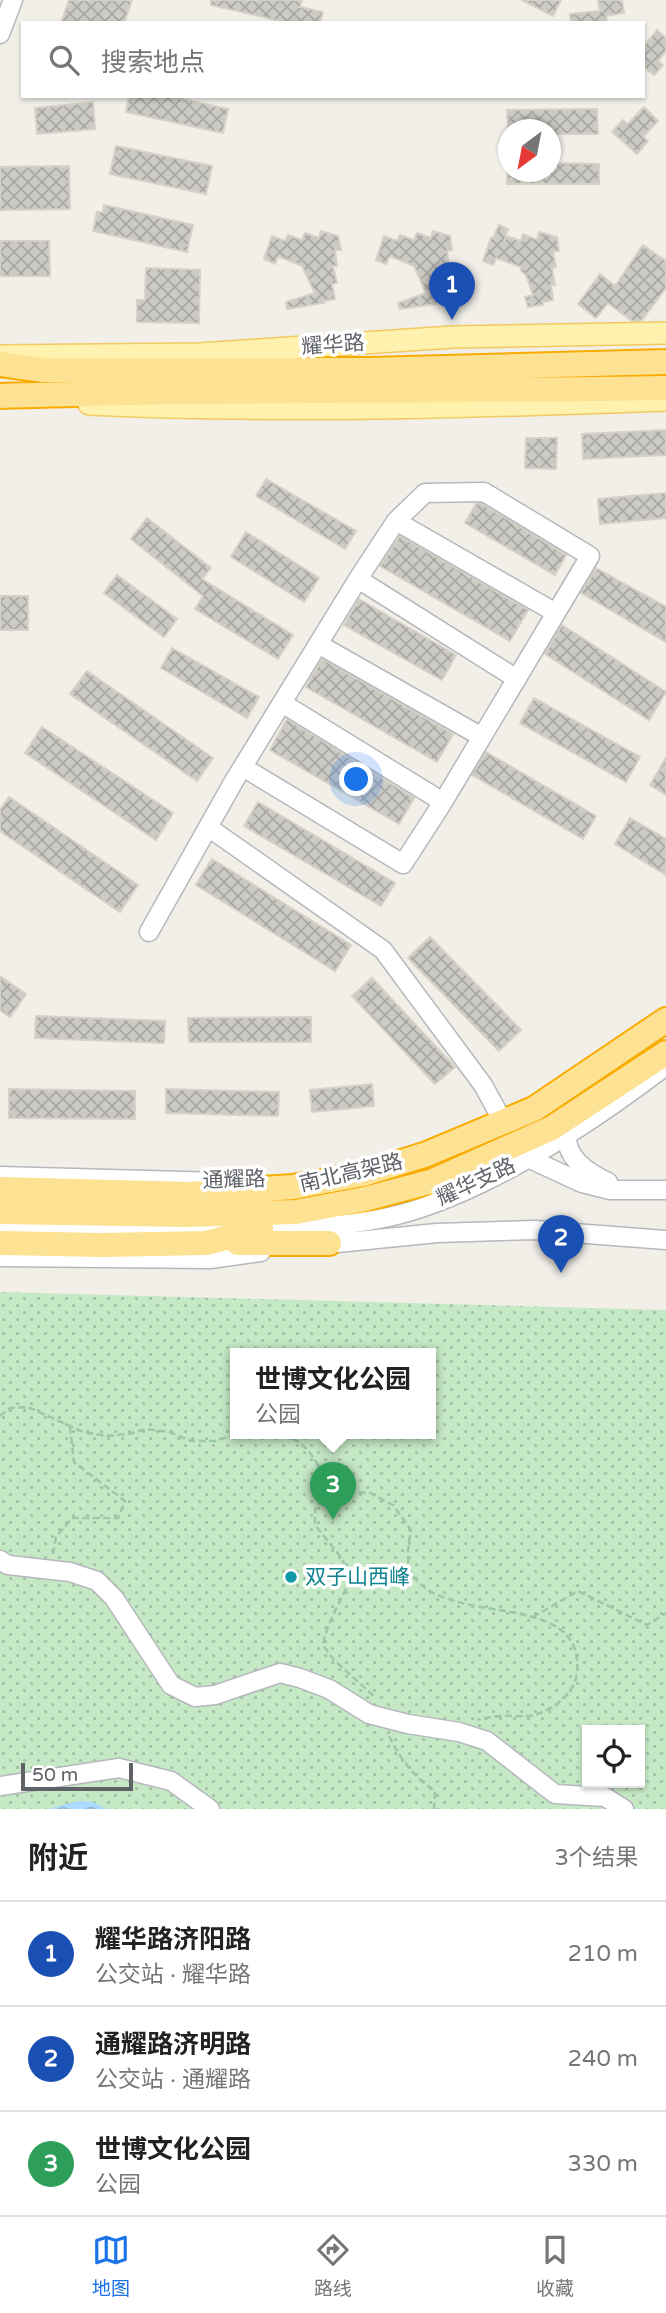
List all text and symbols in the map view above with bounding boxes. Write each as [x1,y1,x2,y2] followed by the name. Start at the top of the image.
[21,21,645,98] search box
[45,41,83,79] icon: search
[101,47,205,78] text: 搜索地点
[498,119,561,182] north arrow
[429,262,475,320] pin: 1
[301,330,365,360] street label: 耀华路
[339,762,373,796] your location
[297,1149,405,1197] street label: 南北高架路
[433,1153,519,1211] street label: 耀华支路
[202,1166,266,1194] street label: 通耀路
[538,1215,584,1273] pin: 2
[230,1348,436,1439] popup
[255,1364,411,1395] text: 世博文化公园
[255,1401,301,1429] text: 公园
[310,1462,356,1520] pin: 3
[305,1565,410,1590] place label: 双子山西峰
[283,1569,299,1585] marker: 双子山西峰
[582,1725,645,1788] map controls
[582,1725,645,1788] button: locate
[21,1760,133,1792] scale bar
[32,1764,78,1786] text: 50 m
[28,1840,88,1877] text: 附近
[555,1844,638,1872] text: 3个结果
[95,1924,251,1955] text: 耀华路济阳路
[44,1940,58,1968] text: 1
[568,1940,638,1968] text: 210 m
[95,1961,251,1989] text: 公交站 · 耀华路
[95,2029,251,2060] text: 通耀路济明路
[44,2045,58,2073] text: 2
[568,2045,638,2073] text: 240 m
[95,2066,251,2094] text: 公交站 · 通耀路
[95,2134,251,2165] text: 世博文化公园
[44,2150,58,2178] text: 3
[568,2150,638,2178] text: 330 m
[95,2171,141,2199] text: 公园
[92,2231,130,2300] tab: 地图
[314,2231,352,2300] tab: 路线
[536,2231,574,2300] tab: 收藏

